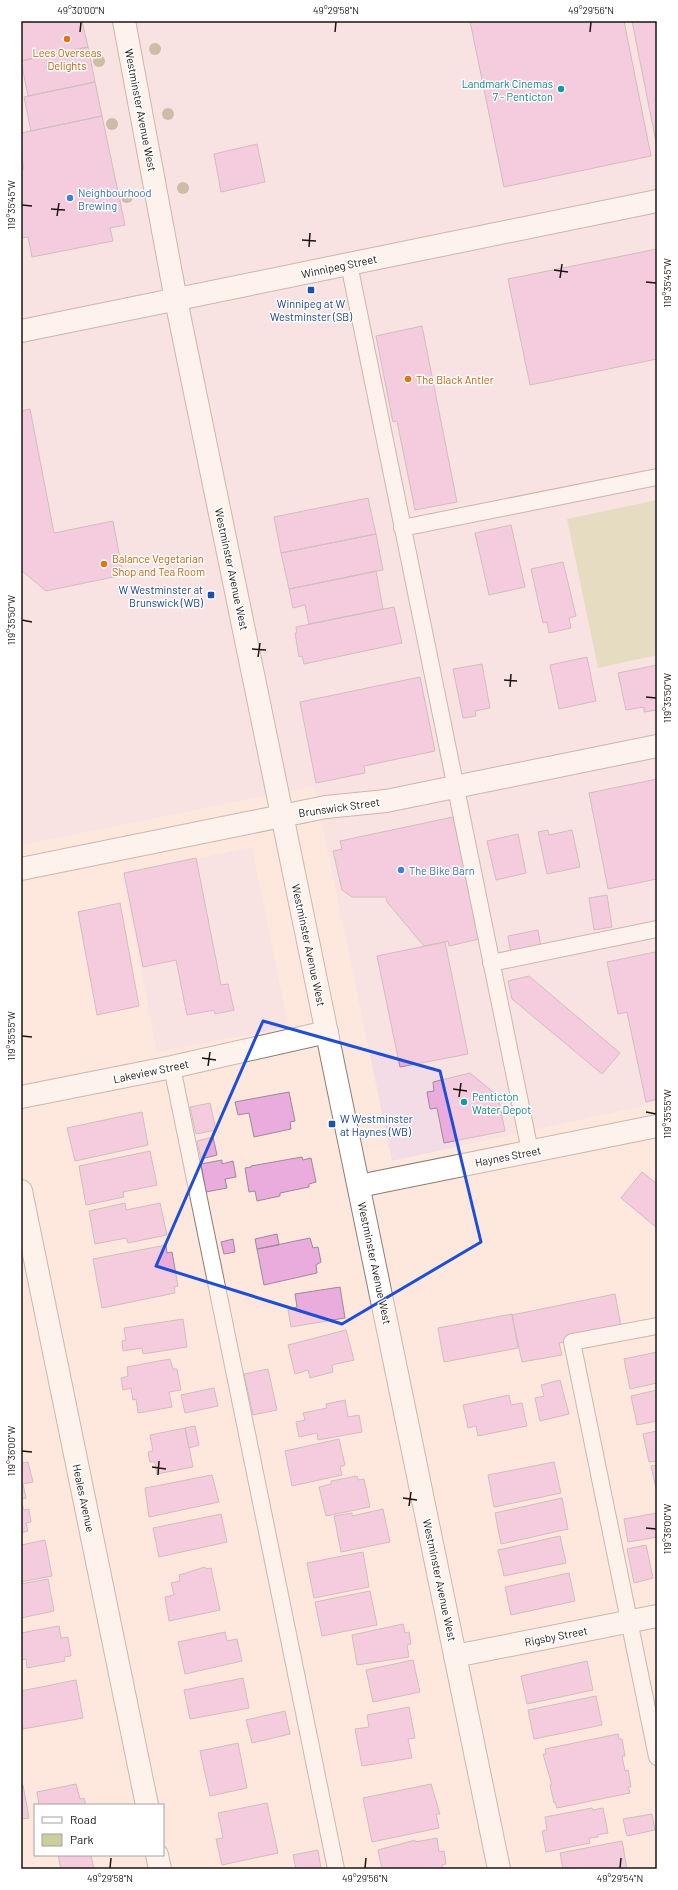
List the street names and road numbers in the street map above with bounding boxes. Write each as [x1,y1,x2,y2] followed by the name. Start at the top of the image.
[123,48,159,172] street label: Westminster Avenue West
[300,252,378,280] street label: Winnipeg Street
[213,507,251,631] street label: Westminster Avenue West
[298,795,380,819] street label: Brunswick Street
[290,883,328,1007] street label: Westminster Avenue West
[112,1057,190,1085] street label: Lakeview Street
[474,1143,542,1169] street label: Haynes Street
[356,1201,394,1325] street label: Westminster Avenue West
[70,1463,98,1533] street label: Heales Avenue
[421,1518,459,1642] street label: Westminster Avenue West
[523,1624,589,1648] street label: Rigsby Street

